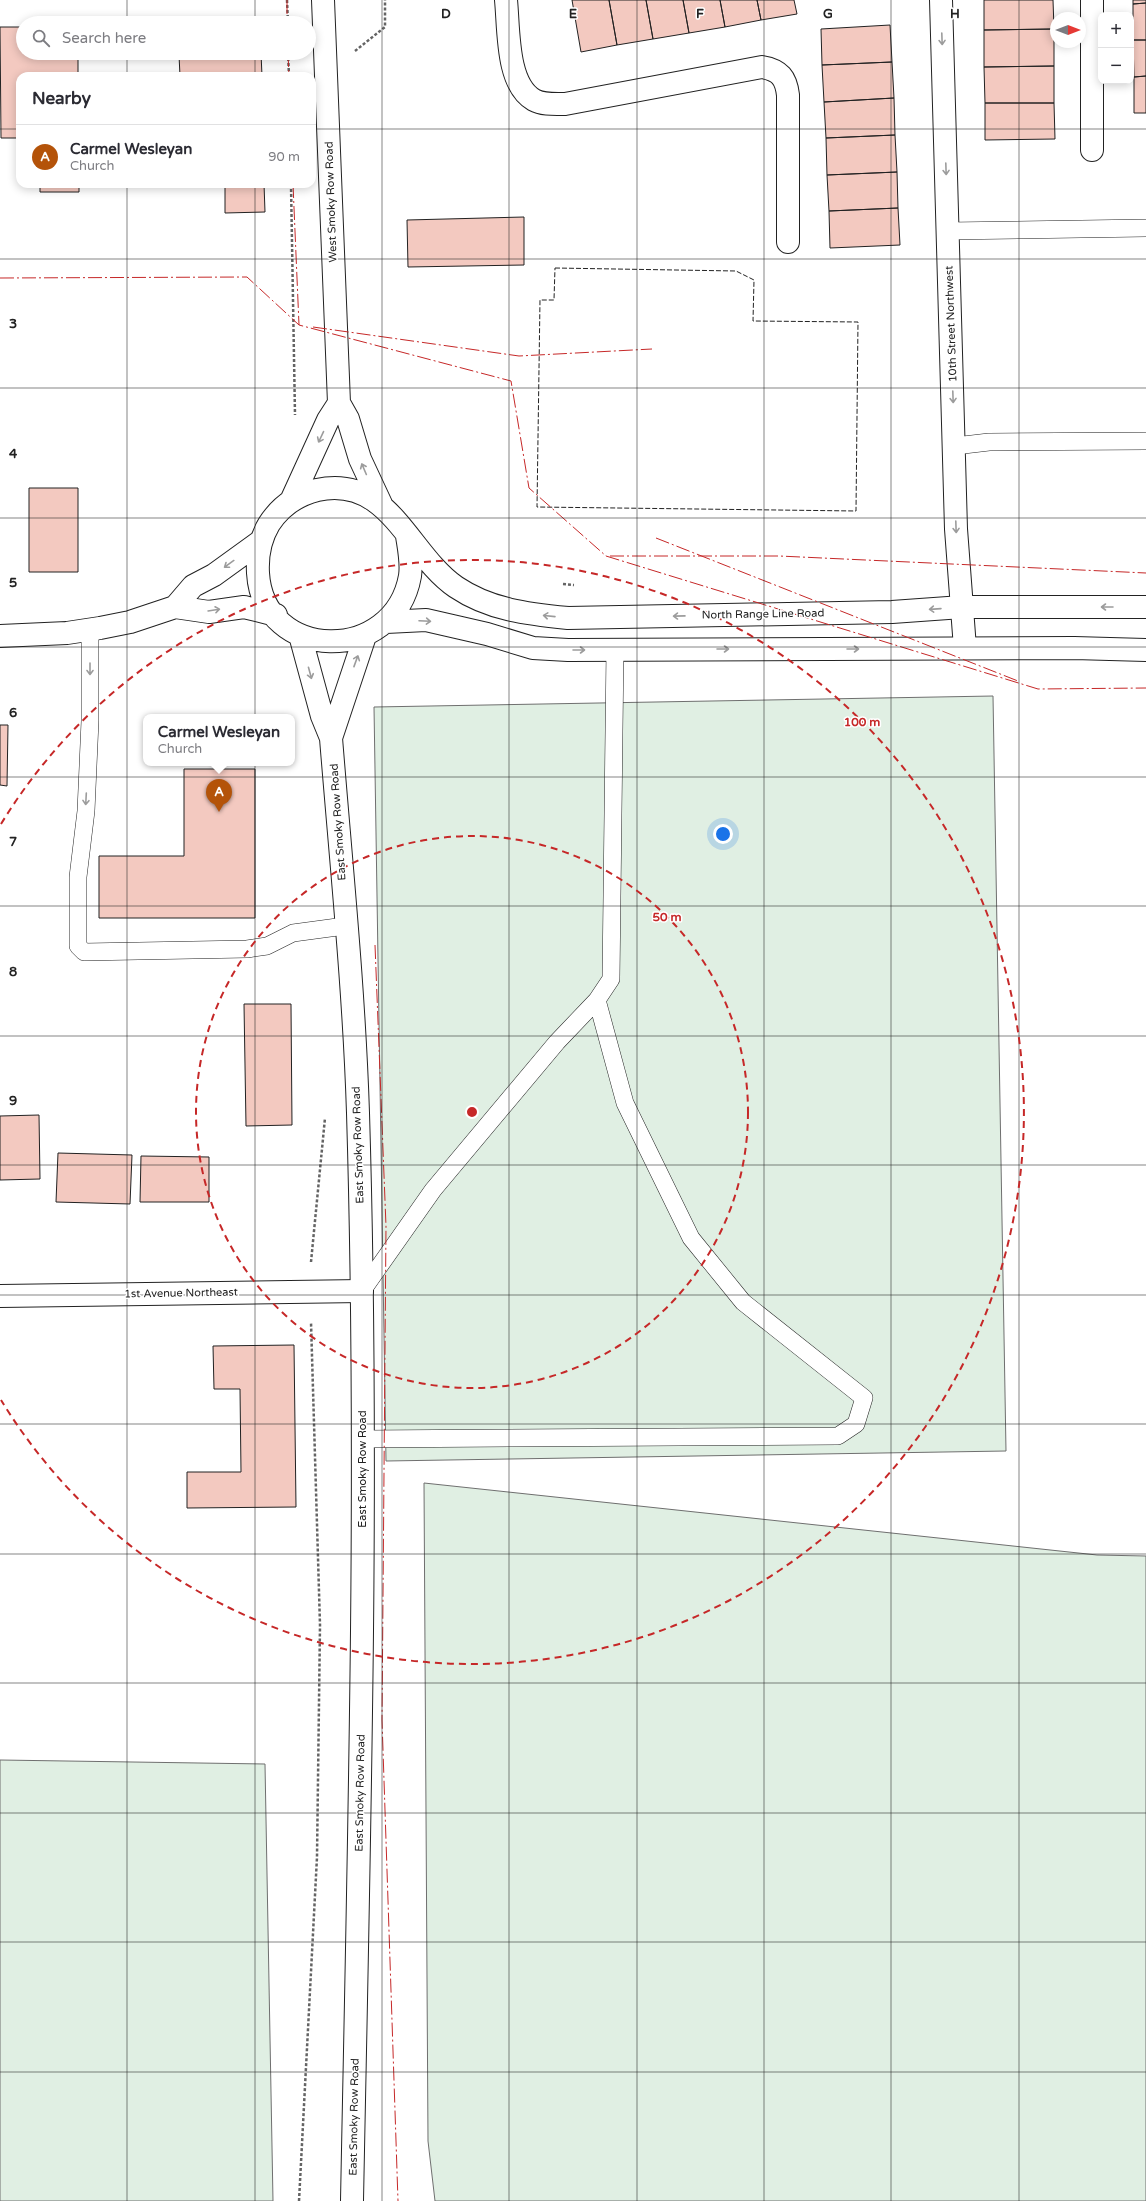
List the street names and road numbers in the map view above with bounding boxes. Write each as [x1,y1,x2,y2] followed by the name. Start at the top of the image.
[322,141,340,263] street label: West Smoky Row Road
[942,266,960,382] street label: 10th Street Northwest
[702,606,824,622] street label: North Range Line Road
[327,763,349,881] street label: East Smoky Row Road
[349,1086,367,1204] street label: East Smoky Row Road
[124,1286,238,1300] street label: 1st Avenue Northeast
[356,1410,369,1528] street label: East Smoky Row Road
[352,1734,368,1852] street label: East Smoky Row Road
[346,2058,362,2176] street label: East Smoky Row Road

